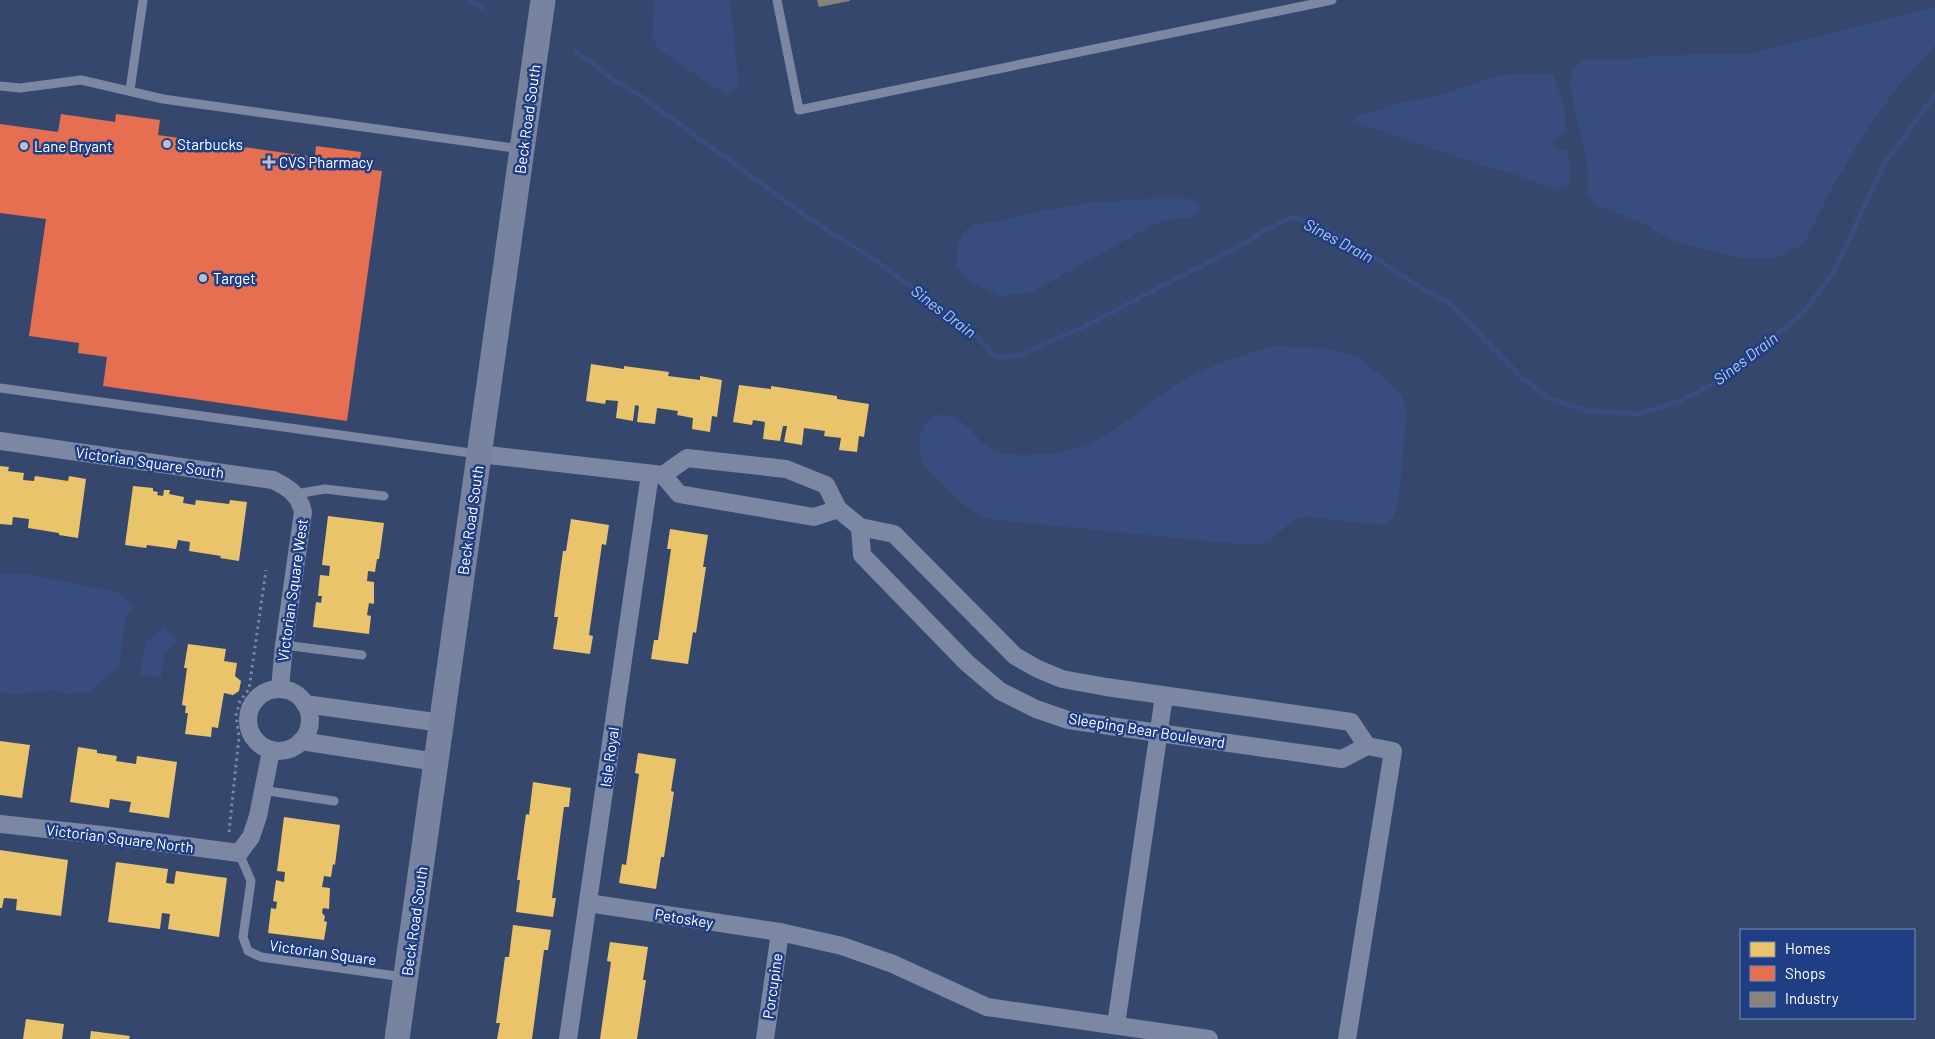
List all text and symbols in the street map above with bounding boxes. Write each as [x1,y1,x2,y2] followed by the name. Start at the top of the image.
[510,63,544,175] street label: Beck Road South
[177,135,243,153] place label: Starbucks
[34,137,112,155] place label: Lane Bryant
[161,138,173,150] marker: Starbucks
[18,140,30,152] marker: Lane Bryant
[279,153,373,171] place label: CVS Pharmacy
[263,156,275,168] marker: CVS Pharmacy
[1301,214,1377,266] water label: Sines Drain
[213,269,256,287] place label: Target
[197,272,209,284] marker: Target
[908,281,980,341] water label: Sines Drain
[1709,328,1781,388] water label: Sines Drain
[75,443,225,481] street label: Victorian Square South
[453,464,487,576] street label: Beck Road South
[273,517,311,663] street label: Victorian Square West
[1068,709,1226,751] street label: Sleeping Bear Boulevard
[596,726,622,788] street label: Isle Royal
[45,820,195,856] street label: Victorian Square North
[397,865,431,977] street label: Beck Road South
[653,904,715,932] street label: Petoskey
[1740,929,1915,1019] legend
[268,936,378,968] street label: Victorian Square
[1785,939,1830,957] text: Homes
[758,952,786,1020] street label: Porcupine
[1785,964,1825,982] text: Shops
[1785,989,1839,1007] text: Industry

